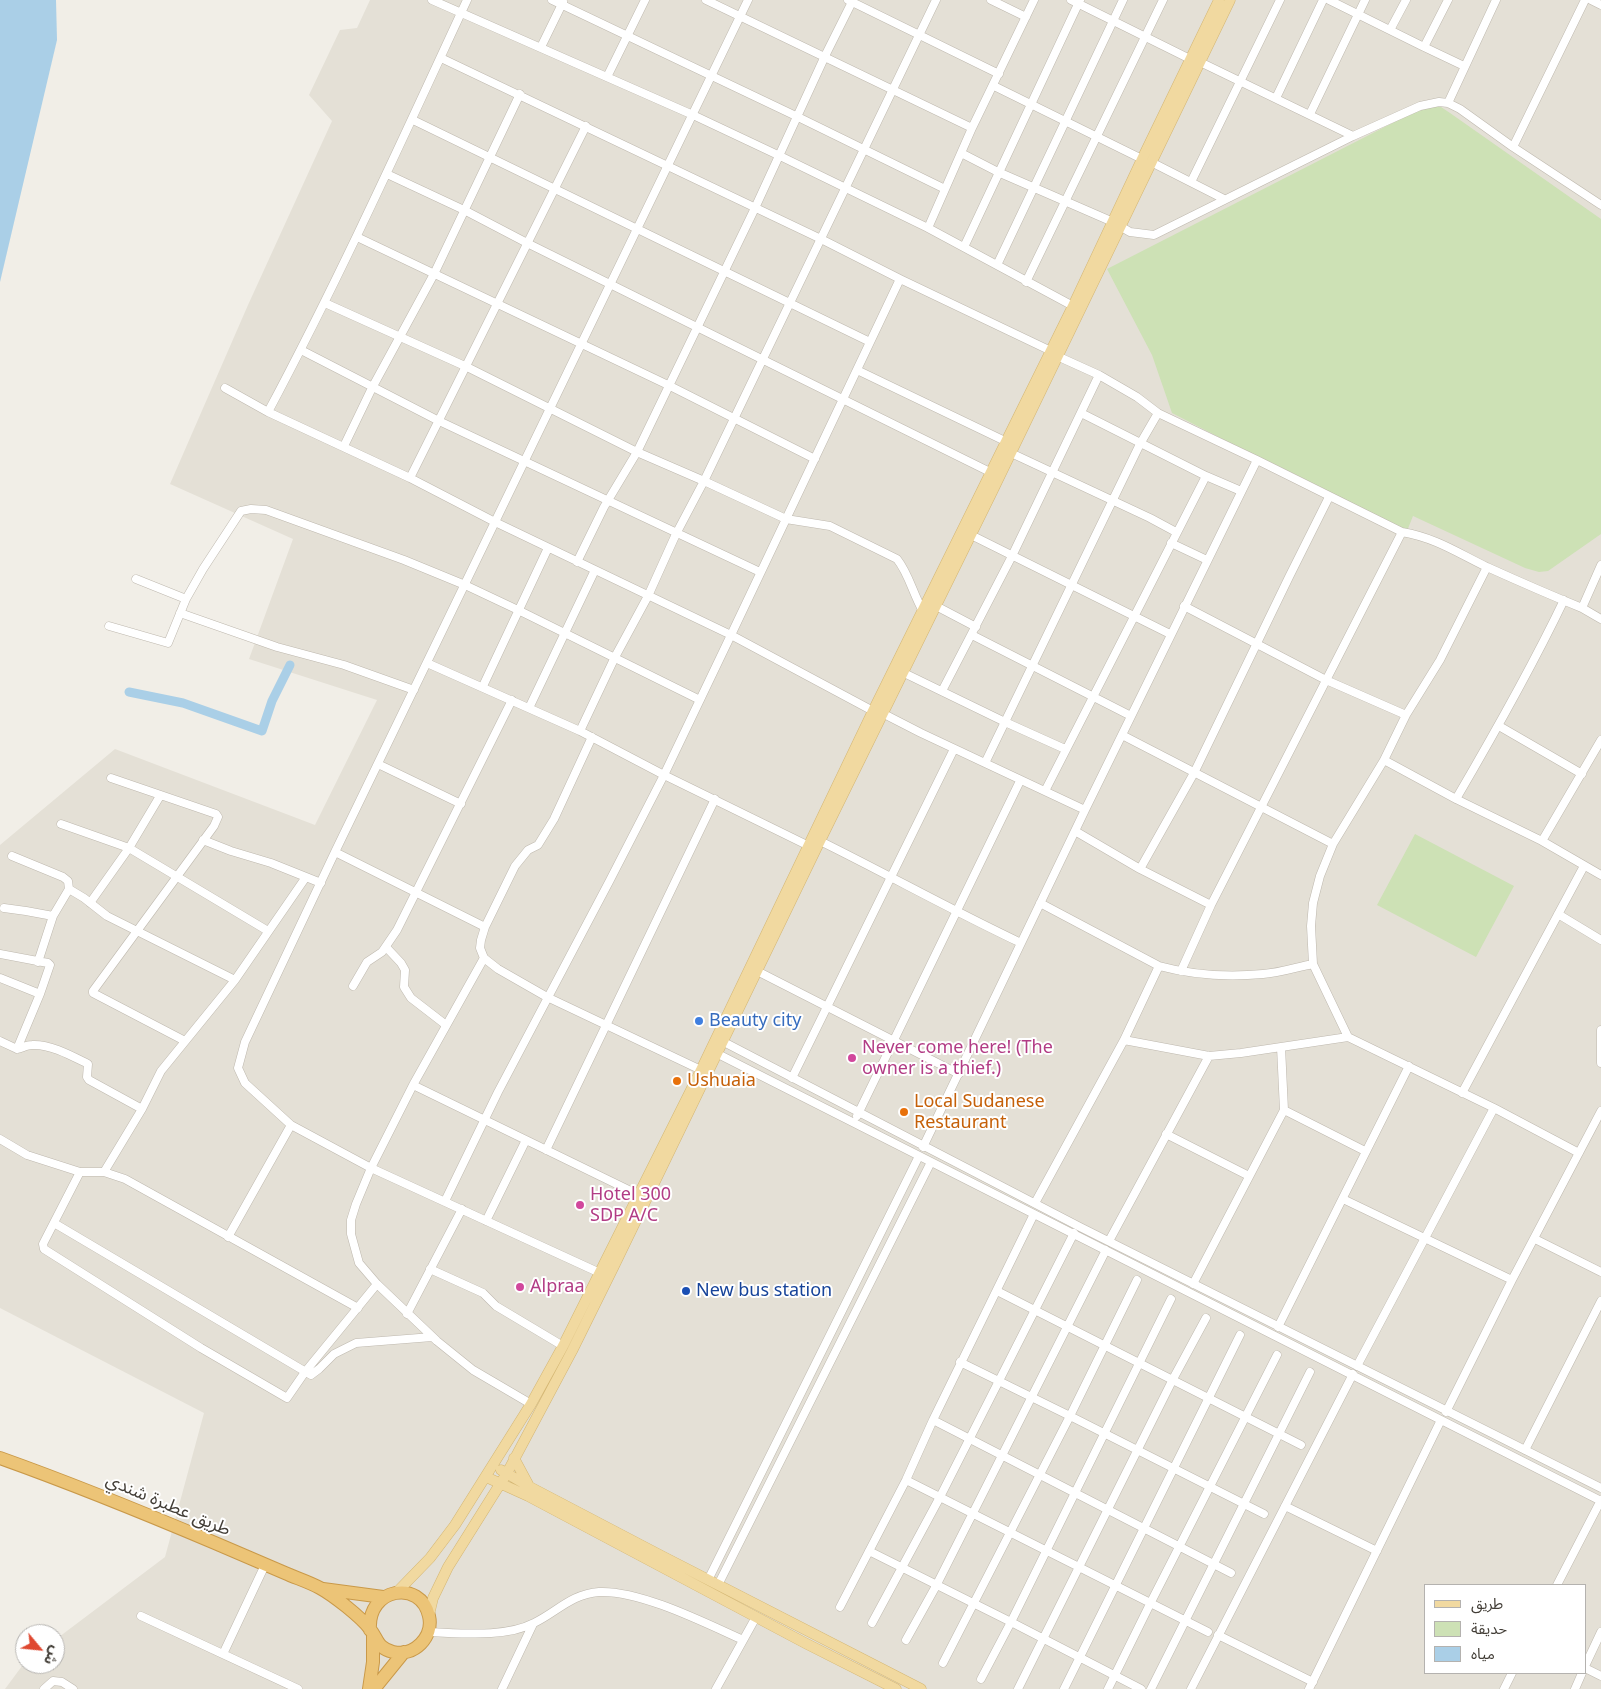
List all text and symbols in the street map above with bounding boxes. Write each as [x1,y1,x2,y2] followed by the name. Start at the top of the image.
[709,1010,801,1032] place label: Beauty city
[693,1015,705,1027] marker: Beauty city
[862,1037,1053,1080] place label: Never come here! (The owner is a thief.)
[846,1052,858,1064] marker: Never come here! (The owner is a thief.)
[687,1070,756,1092] place label: Ushuaia
[671,1075,683,1087] marker: Ushuaia
[914,1091,1045,1134] place label: Local Sudanese Restaurant
[898,1106,910,1118] marker: Local Sudanese Restaurant
[590,1184,671,1226] place label: Hotel 300 SDP A/C
[574,1199,586,1211] marker: Hotel 300 SDP A/C
[530,1276,584,1298] place label: Alpraa
[696,1280,832,1302] place label: New bus station
[514,1281,526,1293] marker: Alpraa
[680,1285,692,1297] marker: New bus station
[102,1469,234,1541] street label: طريق عطبرة شندي
[1424,1584,1586,1674] legend
[1471,1593,1503,1613] text: طريق
[1471,1618,1507,1638] text: حديقة
[15,1624,65,1674] north arrow
[40,1643,66,1669] text: ش
[1471,1643,1495,1663] text: مياه

